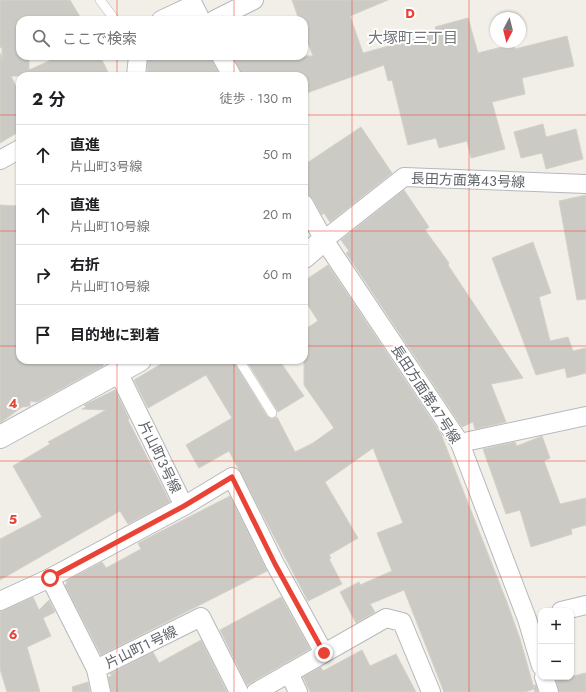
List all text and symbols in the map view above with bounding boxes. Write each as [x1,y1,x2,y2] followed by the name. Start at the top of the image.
[405,4,415,23] text: D
[490,12,526,48] north arrow
[16,16,308,60] search box
[30,27,52,49] icon: search
[368,27,458,49] district label: 大塚町三丁目
[62,28,137,50] text: ここで検索
[32,87,65,111] text: 2 分
[220,89,292,108] text: 徒歩 · 130 m
[70,134,100,156] text: 直進
[32,144,54,166] icon: ahead
[263,145,292,164] text: 50 m
[70,157,143,176] text: 片山町３号線
[411,168,525,192] street label: 長田方面第４３号線
[70,194,100,216] text: 直進
[32,204,54,226] icon: ahead
[263,205,292,224] text: 20 m
[70,217,150,236] text: 片山町１０号線
[70,254,100,276] text: 右折
[32,264,54,286] icon: right
[263,265,292,284] text: 60 m
[70,277,150,296] text: 片山町１０号線
[32,324,54,346] icon: arrive
[70,324,160,346] text: 目的地に到着
[387,341,465,447] street label: 長田方面第４７号線
[8,394,18,413] text: 4
[134,418,186,496] street label: 片山町３号線
[9,510,17,529] text: 5
[41,569,59,587] route start
[538,608,574,680] map controls
[538,608,574,644] button: +
[102,621,180,673] street label: 片山町１号線
[9,625,18,644] text: 6
[315,644,333,662] route end
[538,644,574,680] button: −

